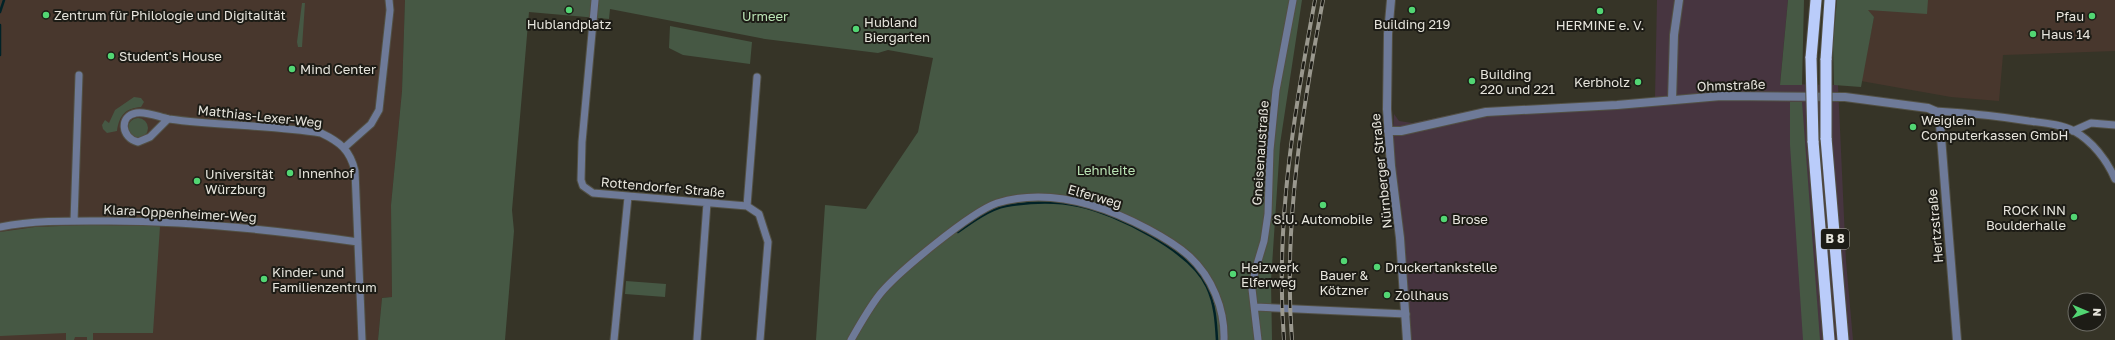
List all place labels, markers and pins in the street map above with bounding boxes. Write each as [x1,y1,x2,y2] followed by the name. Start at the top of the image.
[564,5,574,15] marker: Hublandplatz
[1407,5,1417,15] marker: Building 219
[1595,6,1605,16] marker: HERMINE e. V.
[54,7,286,23] place label: Zentrum für Philologie und Digitalität
[2056,8,2084,24] place label: Pfau
[41,10,51,20] marker: Zentrum für Philologie und Digitalität
[2087,11,2097,21] marker: Pfau
[864,14,930,45] place label: Hubland Biergarten
[527,16,612,32] place label: Hublandplatz
[1374,16,1450,32] place label: Building 219
[1556,17,1644,33] place label: HERMINE e. V.
[851,24,861,34] marker: Hubland Biergarten
[2041,26,2091,42] place label: Haus 14
[2028,29,2038,39] marker: Haus 14
[119,48,222,64] place label: Student's House
[106,51,116,61] marker: Student's House
[300,61,376,77] place label: Mind Center
[287,64,297,74] marker: Mind Center
[1480,66,1555,97] place label: Building 220 und 221
[1574,74,1630,90] place label: Kerbholz
[1467,76,1477,86] marker: Building 220 und 221
[1633,77,1643,87] marker: Kerbholz
[1921,112,2069,143] place label: Weiglein Computerkassen GmbH
[1908,122,1918,132] marker: Weiglein Computerkassen GmbH
[298,165,354,181] place label: Innenhof
[205,166,274,197] place label: Universität Würzburg
[285,168,295,178] marker: Innenhof
[192,176,202,186] marker: Universität Würzburg
[1318,200,1328,210] marker: S.U. Automobile
[1986,202,2066,233] place label: ROCK INN Boulderhalle
[1273,211,1373,227] place label: S.U. Automobile
[1452,211,1488,227] place label: Brose
[2069,212,2079,222] marker: ROCK INN Boulderhalle
[1439,214,1449,224] marker: Brose
[1339,256,1349,266] marker: Bauer & Kötzner
[1241,259,1300,290] place label: Heizwerk Elferweg
[1385,259,1497,275] place label: Druckertankstelle
[1372,262,1382,272] marker: Druckertankstelle
[272,264,377,295] place label: Kinder- und Familienzentrum
[1319,267,1369,298] place label: Bauer & Kötzner
[1228,269,1238,279] marker: Heizwerk Elferweg
[259,274,269,284] marker: Kinder- und Familienzentrum
[1395,287,1449,303] place label: Zollhaus
[1382,290,1392,300] marker: Zollhaus

